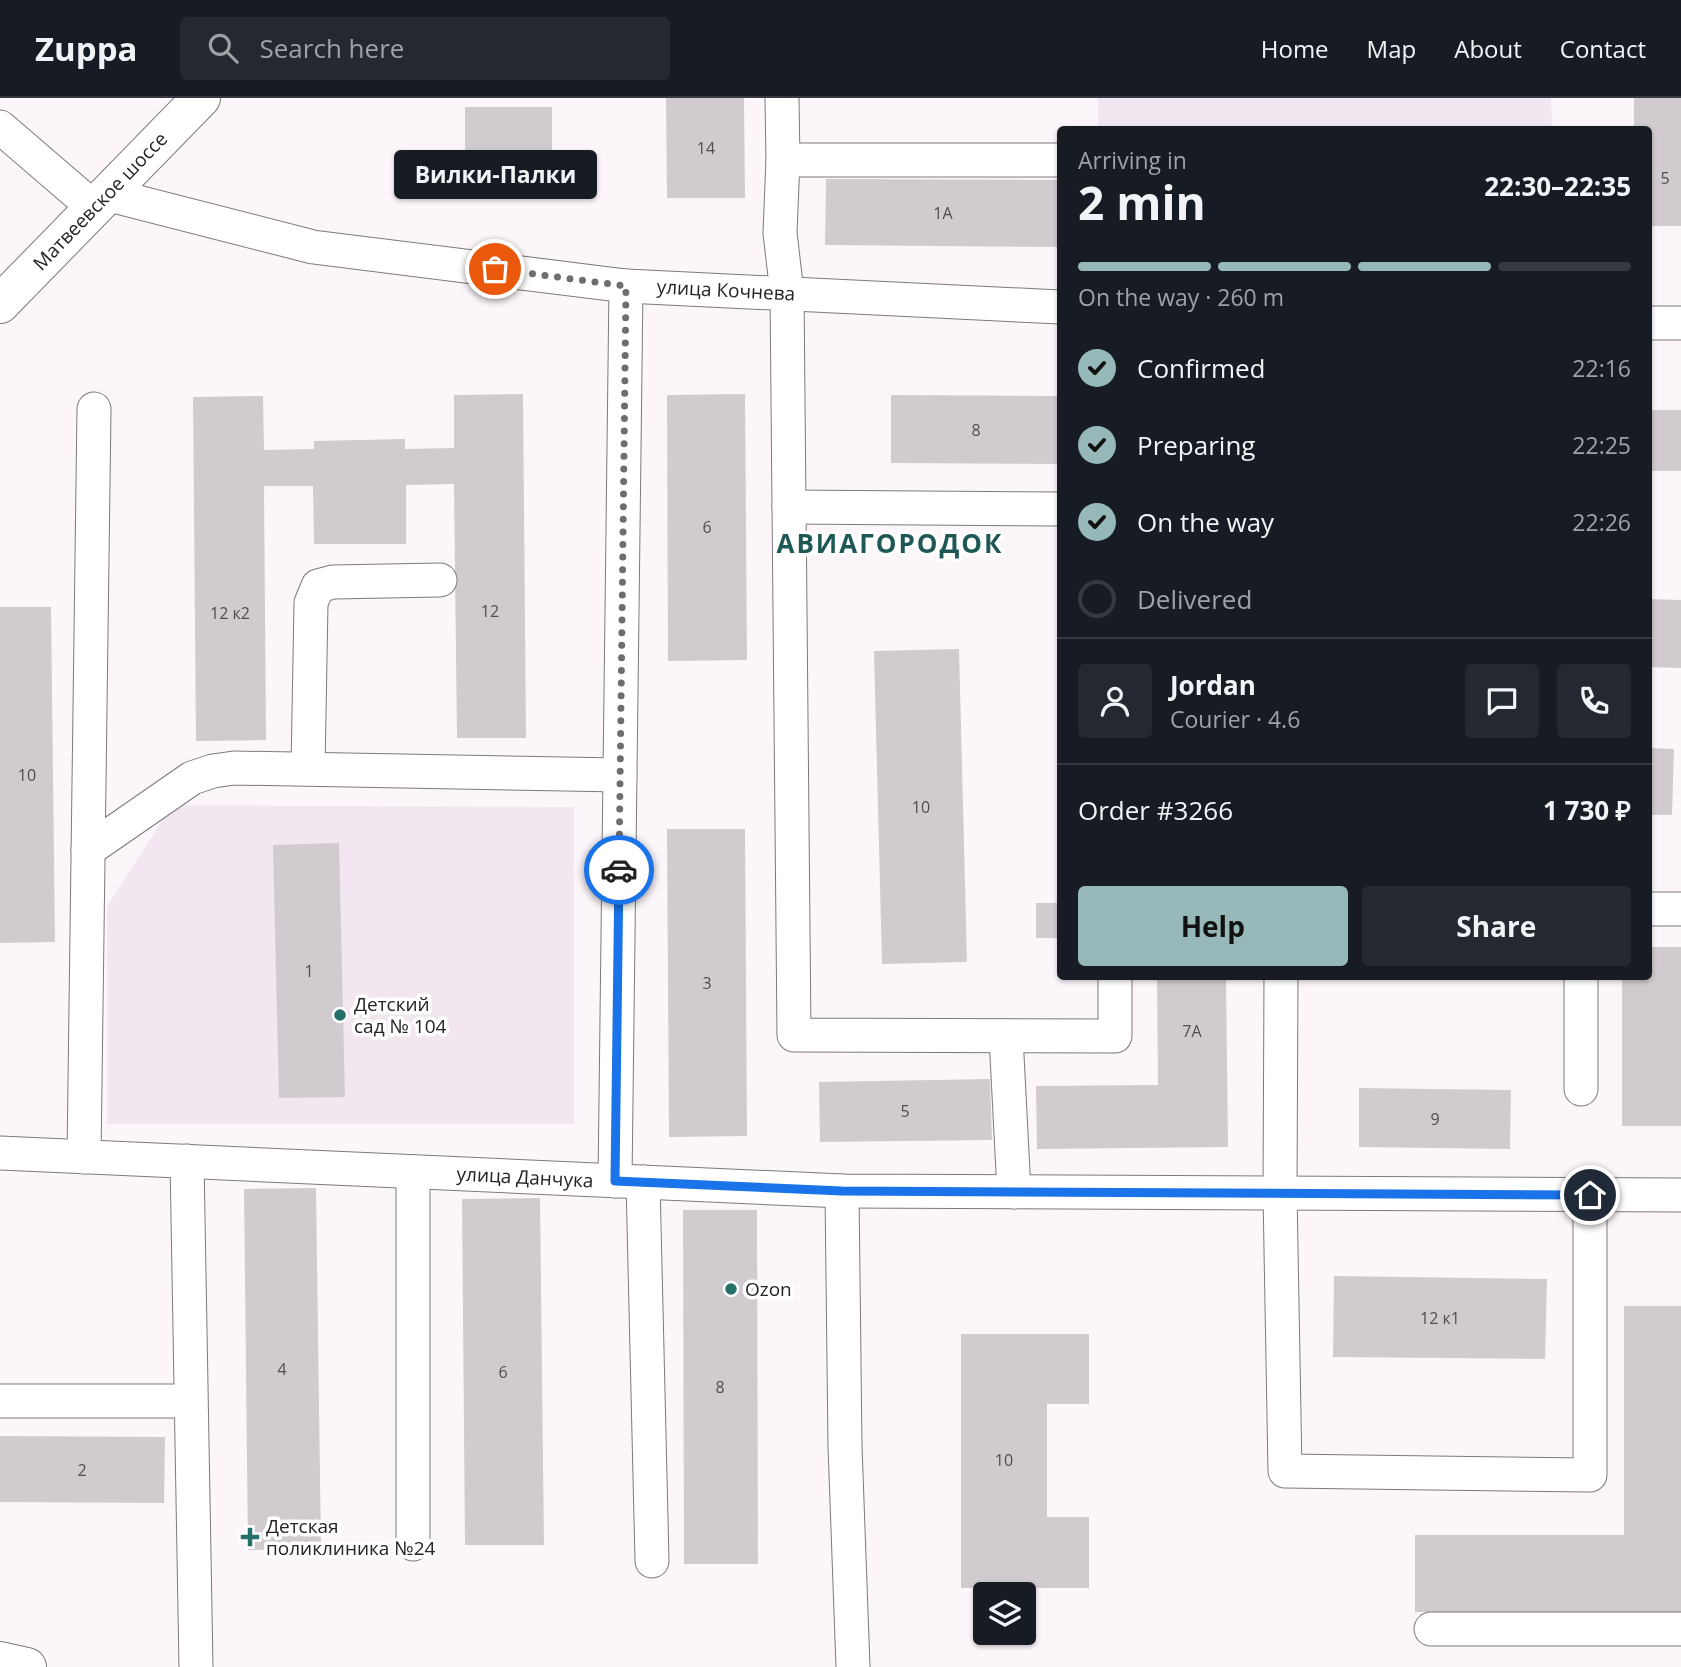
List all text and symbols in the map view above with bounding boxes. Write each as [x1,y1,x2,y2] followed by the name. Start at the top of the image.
[180,17,670,80] search box
[35,26,138,71] text: Zuppa
[204,29,242,67] icon: search
[260,30,404,66] text: Search here
[1261,32,1329,65] text: Home
[1367,32,1416,65] text: Map
[1454,32,1522,65] text: About
[1560,32,1646,65] text: Contact
[27,126,173,276] street label: Матвеевское шоссе
[697,137,715,159] house number: 14
[1078,144,1187,176] text: Arriving in
[393,150,596,199] callout: Вилки-Палки
[415,158,576,190] text: Вилки-Палки
[1660,167,1670,189] house number: 5
[1484,168,1631,204] text: 22:30–22:35
[1078,171,1206,233] text: 2 min
[933,202,954,224] house number: 1А
[465,239,525,299] pin
[476,250,514,288] icon: bag
[656,273,796,307] street label: улица Кочнева
[1078,281,1284,313] text: On the way · 260 m
[1078,349,1116,387] icon: check
[1137,350,1265,386] text: Confirmed
[1572,352,1631,384] text: 22:16
[971,419,981,441] house number: 8
[1078,426,1116,464] icon: check
[1137,427,1255,463] text: Preparing
[1572,429,1631,461] text: 22:25
[1078,503,1116,541] icon: check
[1137,504,1274,540] text: On the way
[1572,506,1631,538] text: 22:26
[702,516,712,538] house number: 6
[776,525,1004,561] district label: АВИАГОРОДОК
[1137,581,1252,617] text: Delivered
[481,600,499,622] house number: 12
[210,602,250,624] house number: 12 к2
[1078,664,1152,738] button: person
[1465,664,1539,738] button: chat
[1557,664,1631,738] button: phone
[1170,667,1256,703] text: Jordan
[1170,703,1300,735] text: Courier · 4.6
[18,764,36,786] house number: 10
[1078,792,1233,828] text: Order #3266
[1543,792,1631,828] text: 1 730 ₽
[912,796,930,818] house number: 10
[584,835,654,905] courier
[600,851,638,889] icon: car
[1078,886,1348,966] button: Help
[1362,886,1631,966] button: Share
[304,960,314,982] house number: 1
[702,972,712,994] house number: 3
[354,991,447,1039] place label: Детский сад № 104
[332,1007,348,1023] marker: Детский сад № 104
[1182,1020,1203,1042] house number: 7А
[900,1100,910,1122] house number: 5
[1430,1108,1440,1130] house number: 9
[456,1160,594,1194] street label: улица Данчука
[1560,1165,1620,1225] pin
[1571,1176,1609,1214] icon: home
[745,1276,792,1302] place label: Ozon
[723,1281,739,1297] marker: Ozon
[1420,1307,1460,1329] house number: 12 к1
[277,1358,287,1380] house number: 4
[498,1361,508,1383] house number: 6
[715,1376,725,1398] house number: 8
[995,1449,1013,1471] house number: 10
[77,1459,87,1481] house number: 2
[266,1513,436,1561] place label: Детская поликлиника №24
[240,1527,260,1547] marker: Детская поликлиника №24
[973,1582,1036,1645] map controls
[973,1582,1036,1645] button: layers

